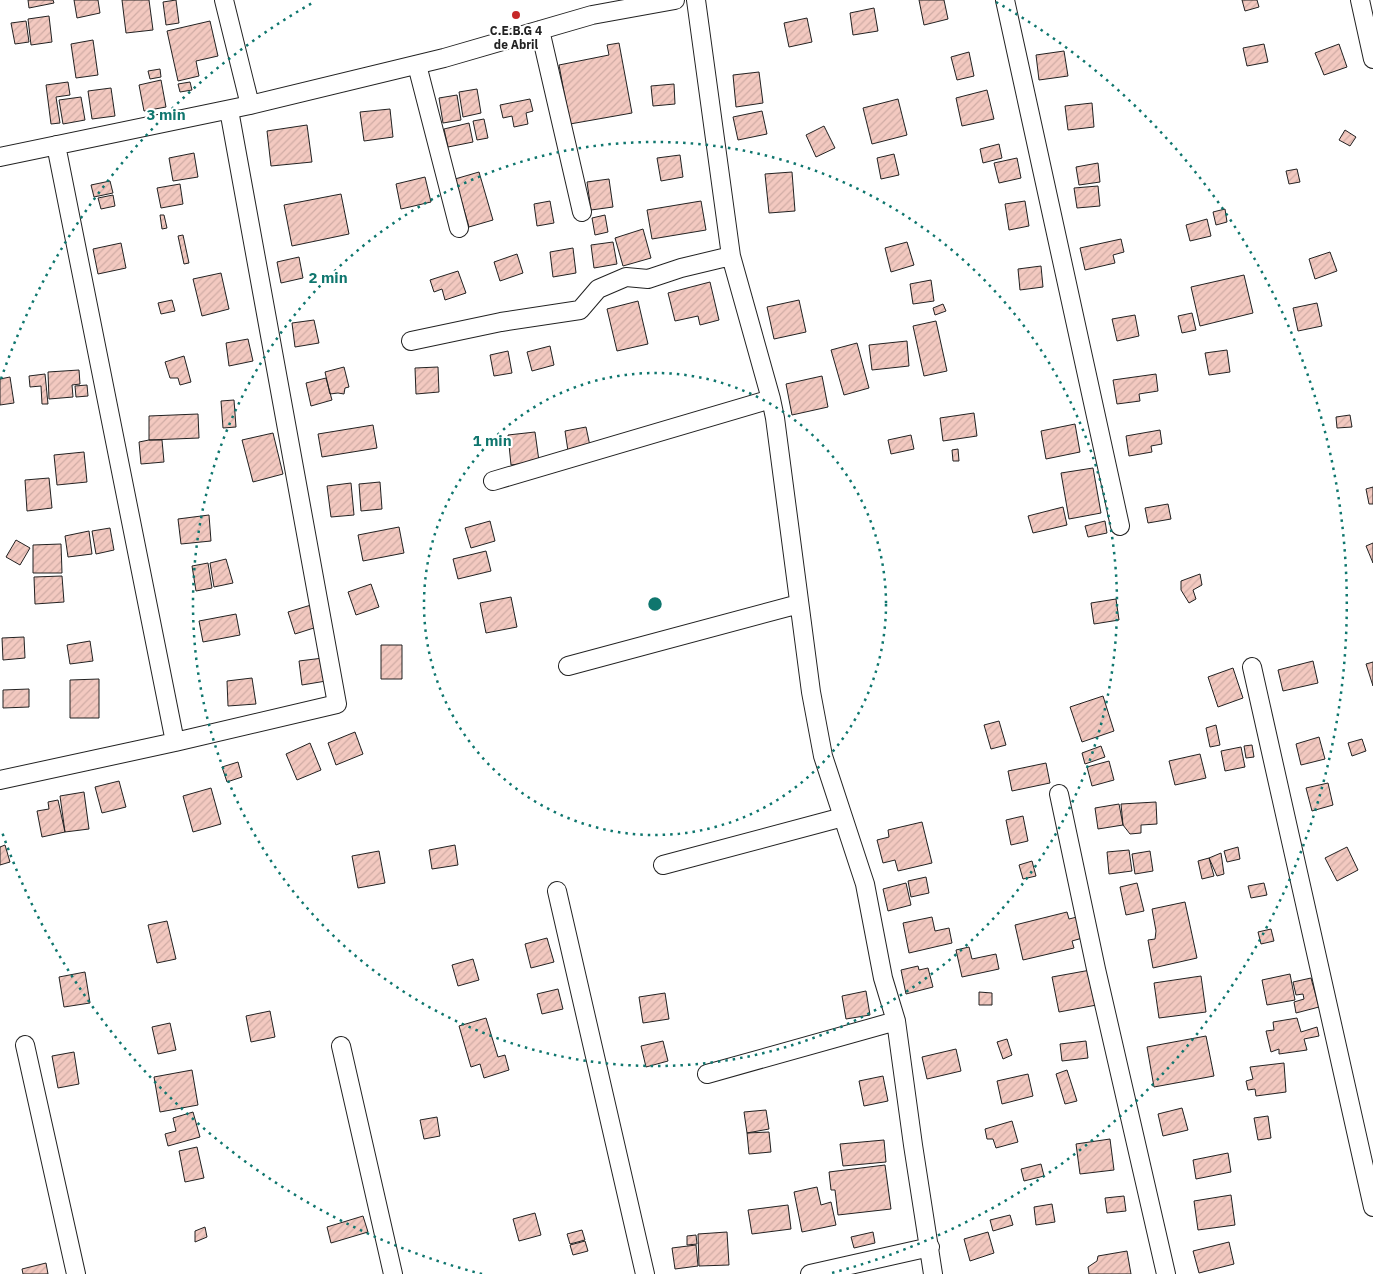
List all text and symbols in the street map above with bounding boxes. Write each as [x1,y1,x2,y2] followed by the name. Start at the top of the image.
[510,9,522,21] marker: C.E.B.G 4 de Abril
[490,23,542,52] place label: C.E.B.G 4 de Abril
[146,105,186,124] text: 3 min
[308,268,348,287] text: 2 min
[472,431,512,450] text: 1 min
[646,595,664,613] centre of rings

